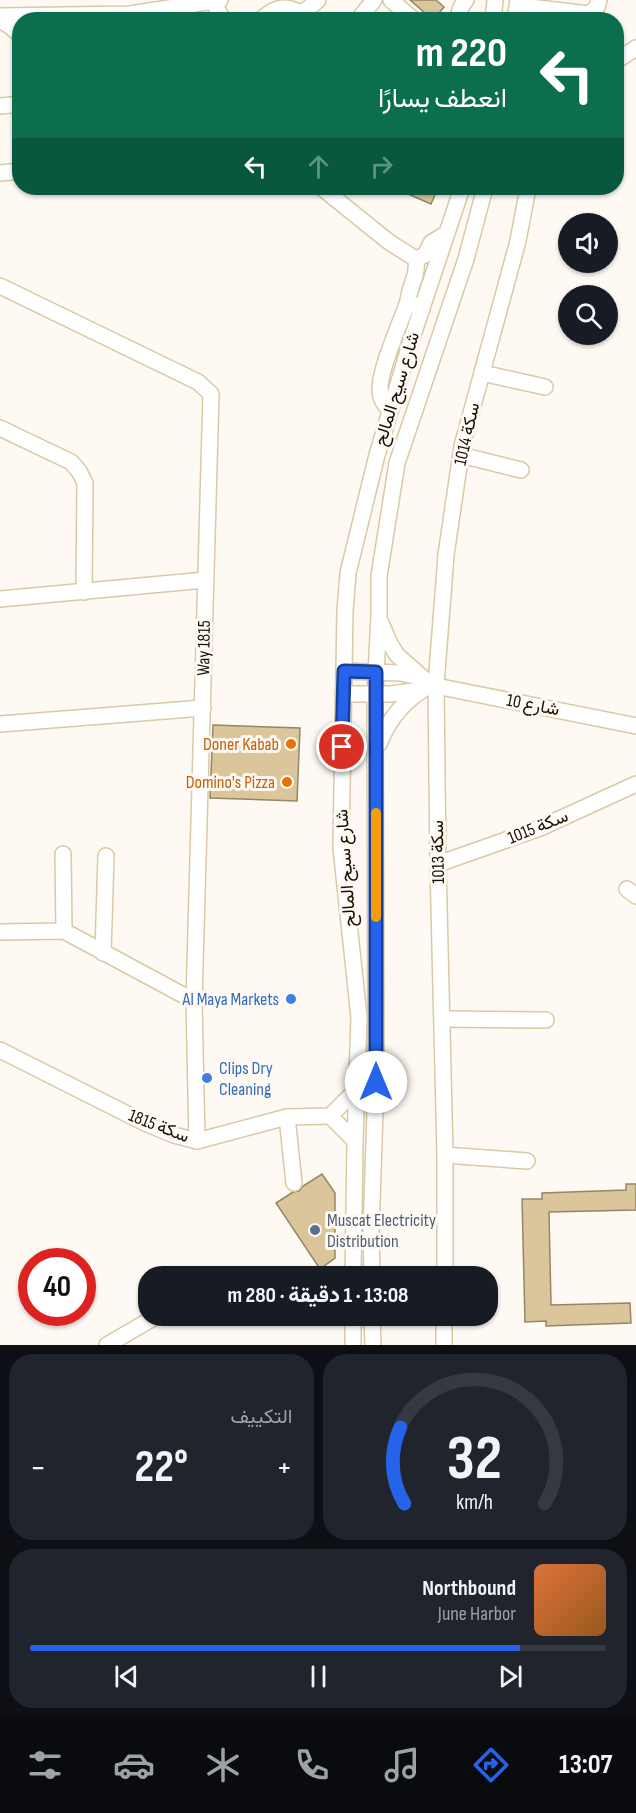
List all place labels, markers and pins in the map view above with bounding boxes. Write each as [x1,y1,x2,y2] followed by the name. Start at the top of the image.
[316,721,367,772] pin
[203,734,279,755] place label: Doner Kabab
[284,737,298,751] marker: Doner Kabab
[186,772,275,793] place label: Domino's Pizza
[280,775,294,789] marker: Domino's Pizza
[182,989,279,1010] place label: Al Maya Markets
[284,992,298,1006] marker: Al Maya Markets
[219,1058,273,1100] place label: Clips Dry Cleaning
[200,1071,214,1085] marker: Clips Dry Cleaning
[327,1210,436,1252] place label: Muscat Electricity Distribution
[308,1223,322,1237] marker: Muscat Electricity Distribution

